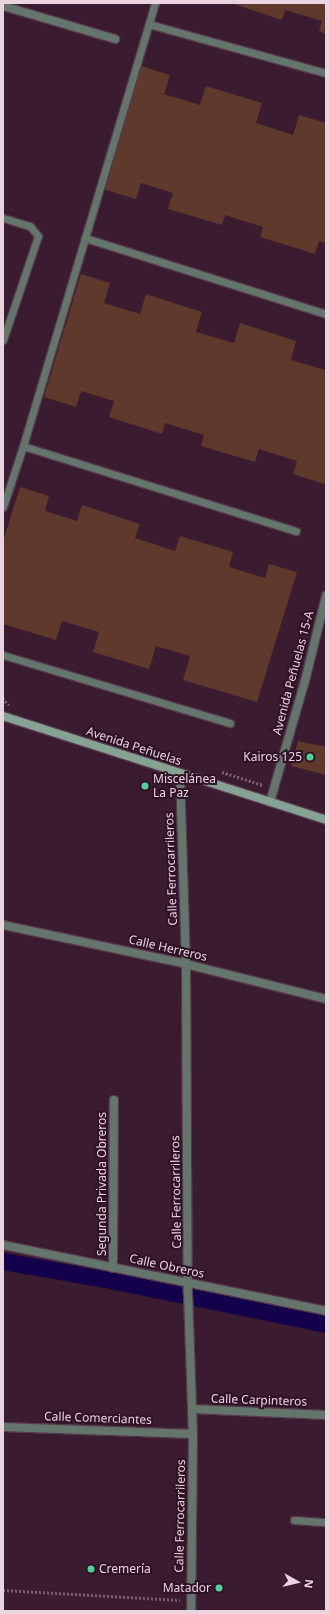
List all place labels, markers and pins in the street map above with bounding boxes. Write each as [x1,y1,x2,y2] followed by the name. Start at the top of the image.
[243,750,302,764] place label: Kairos 125
[305,752,315,762] marker: Kairos 125
[153,772,216,800] place label: Miscelánea La Paz
[140,781,150,791] marker: Miscelánea La Paz
[99,1562,151,1576] place label: Cremería
[86,1564,96,1574] marker: Cremería
[163,1581,211,1595] place label: Matador
[214,1583,224,1593] marker: Matador

